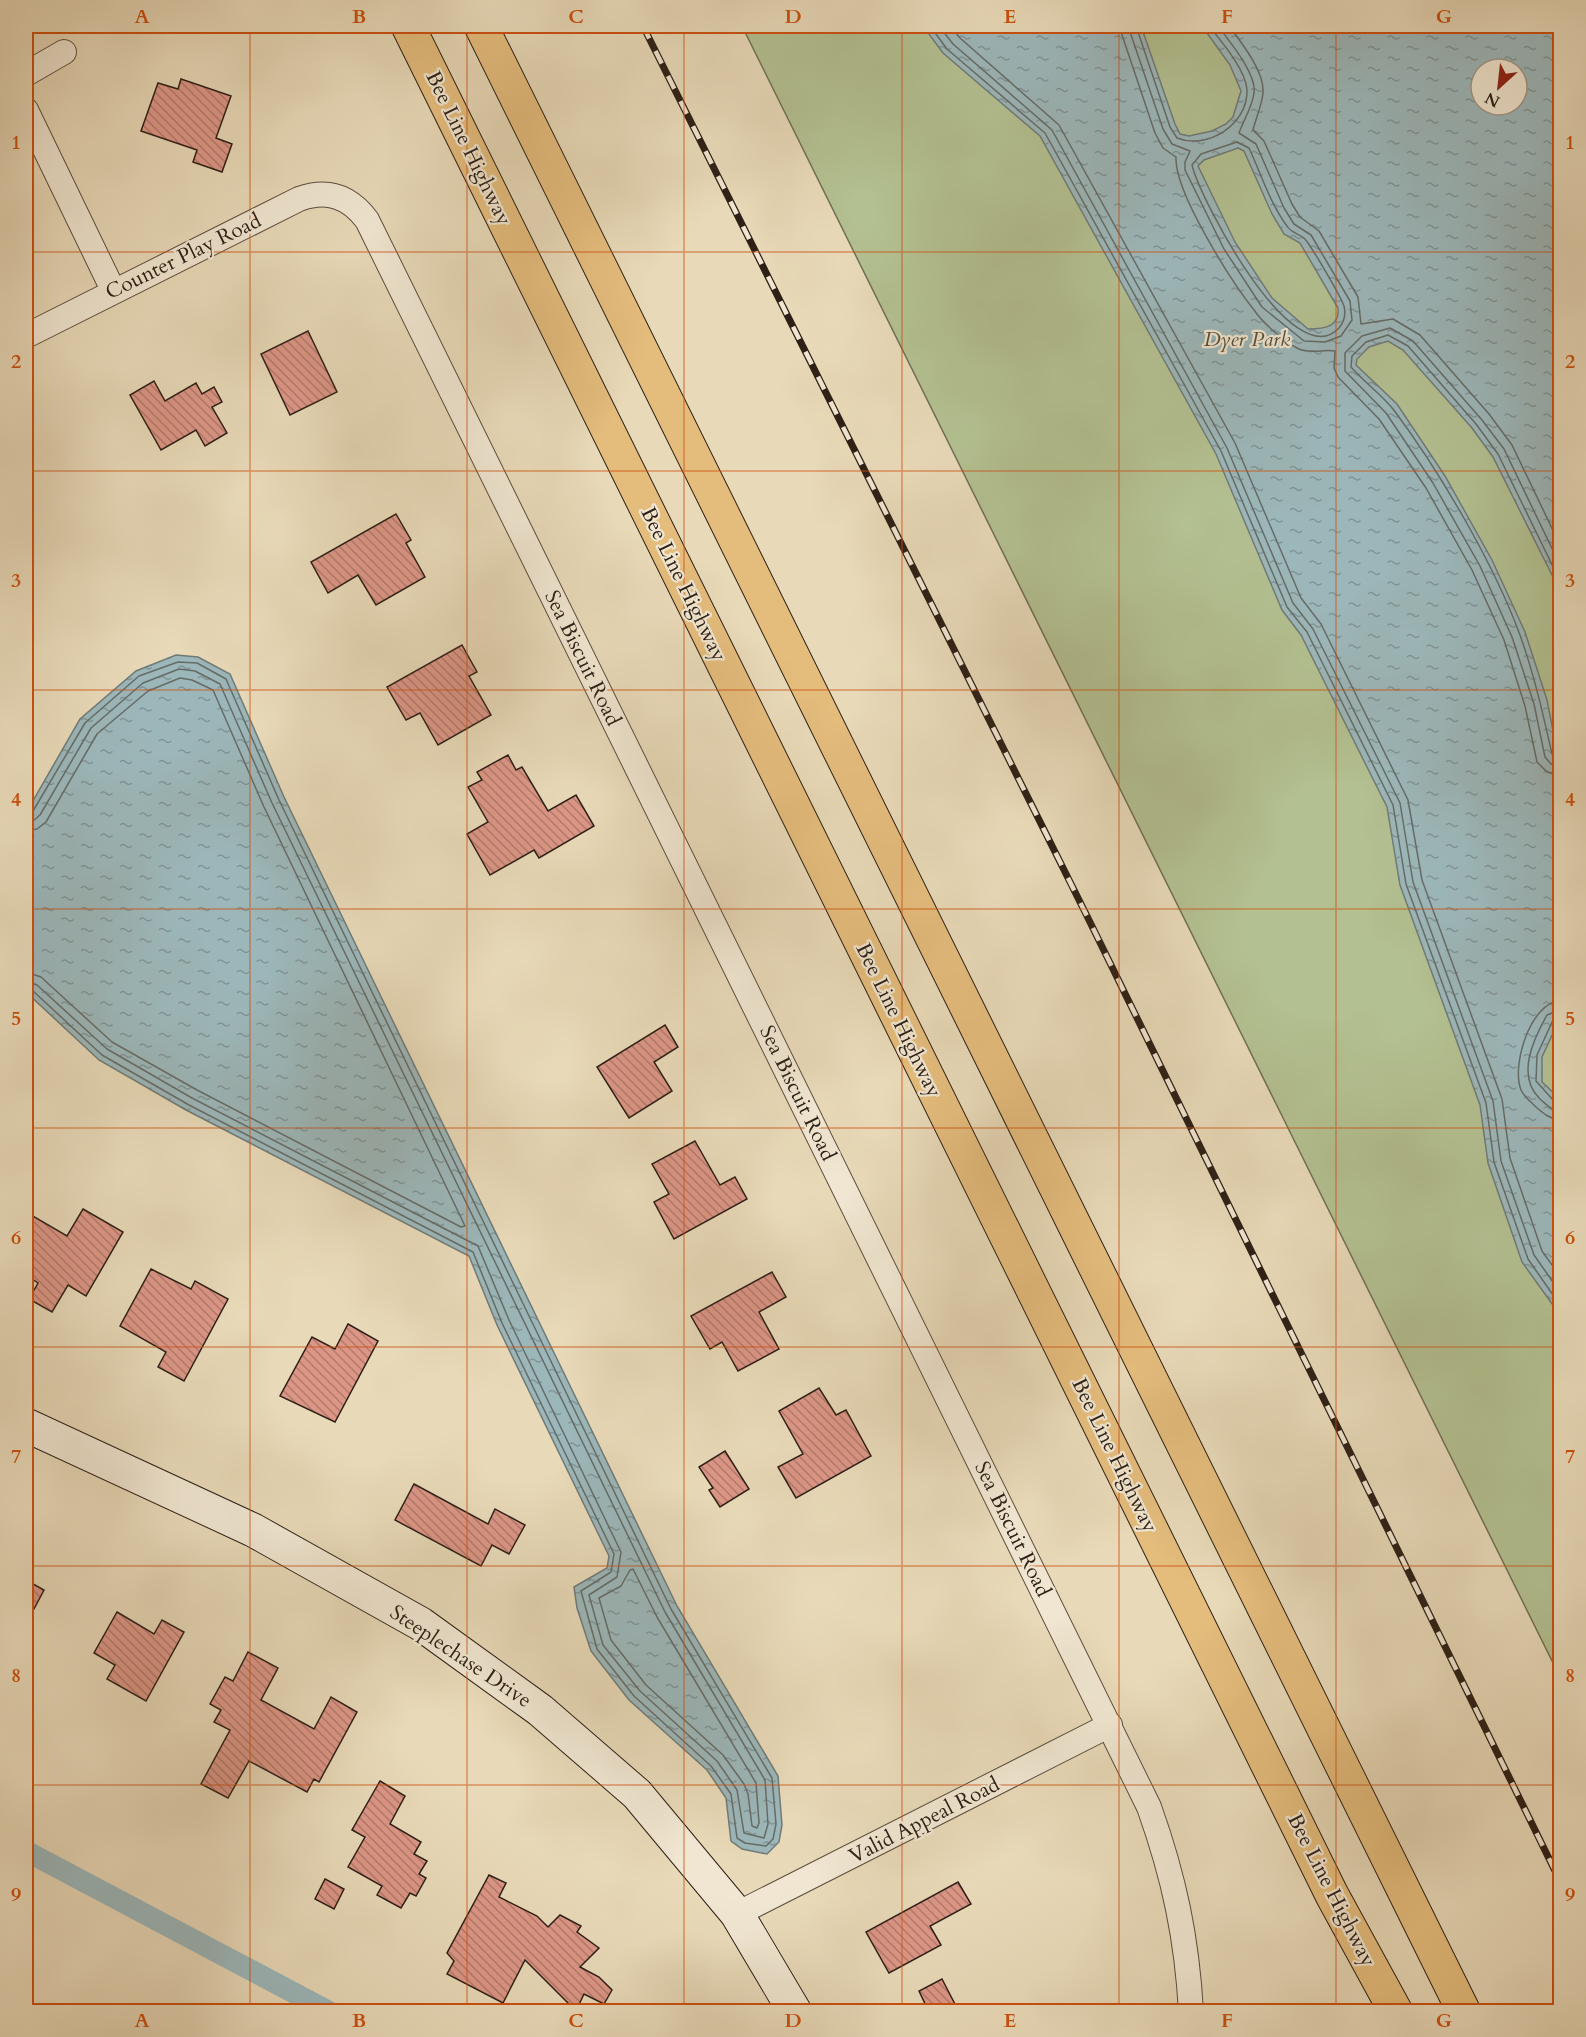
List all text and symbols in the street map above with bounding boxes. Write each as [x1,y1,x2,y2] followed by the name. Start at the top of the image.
[134,3,150,30] text: A
[352,3,366,30] text: B
[568,3,584,30] text: C
[784,3,802,30] text: D
[1004,3,1016,30] text: E
[1221,3,1233,30] text: F
[1436,3,1452,30] text: G
[1469,57,1529,117] north arrow
[419,66,519,230] street label: Bee Line Highway
[1481,86,1504,112] text: N
[11,129,21,156] text: 1
[1565,129,1575,156] text: 1
[100,206,266,307] street label: Counter Play Road
[1204,325,1291,354] park label: Dyer Park
[11,348,21,375] text: 2
[1565,348,1575,375] text: 2
[634,502,734,666] street label: Bee Line Highway
[11,567,21,594] text: 3
[1565,567,1575,594] text: 3
[537,586,628,731] street label: Sea Biscuit Road
[11,786,21,813] text: 4
[1565,786,1575,813] text: 4
[849,938,949,1102] street label: Bee Line Highway
[11,1005,21,1032] text: 5
[1565,1005,1575,1032] text: 5
[752,1021,843,1166] street label: Sea Biscuit Road
[11,1224,21,1251] text: 6
[1565,1224,1575,1251] text: 6
[1065,1373,1165,1537] street label: Bee Line Highway
[11,1443,21,1470] text: 7
[1565,1443,1575,1470] text: 7
[967,1457,1058,1602] street label: Sea Biscuit Road
[384,1598,537,1715] street label: Steeplechase Drive
[11,1662,21,1689] text: 8
[1565,1662,1575,1689] text: 8
[844,1770,1005,1871] street label: Valid Appeal Road
[1280,1809,1383,1972] street label: Bee Line Highway
[11,1881,21,1908] text: 9
[1565,1881,1575,1908] text: 9
[134,2007,150,2034] text: A
[352,2007,366,2034] text: B
[568,2007,584,2034] text: C
[784,2007,802,2034] text: D
[1004,2007,1016,2034] text: E
[1221,2007,1233,2034] text: F
[1436,2007,1452,2034] text: G

